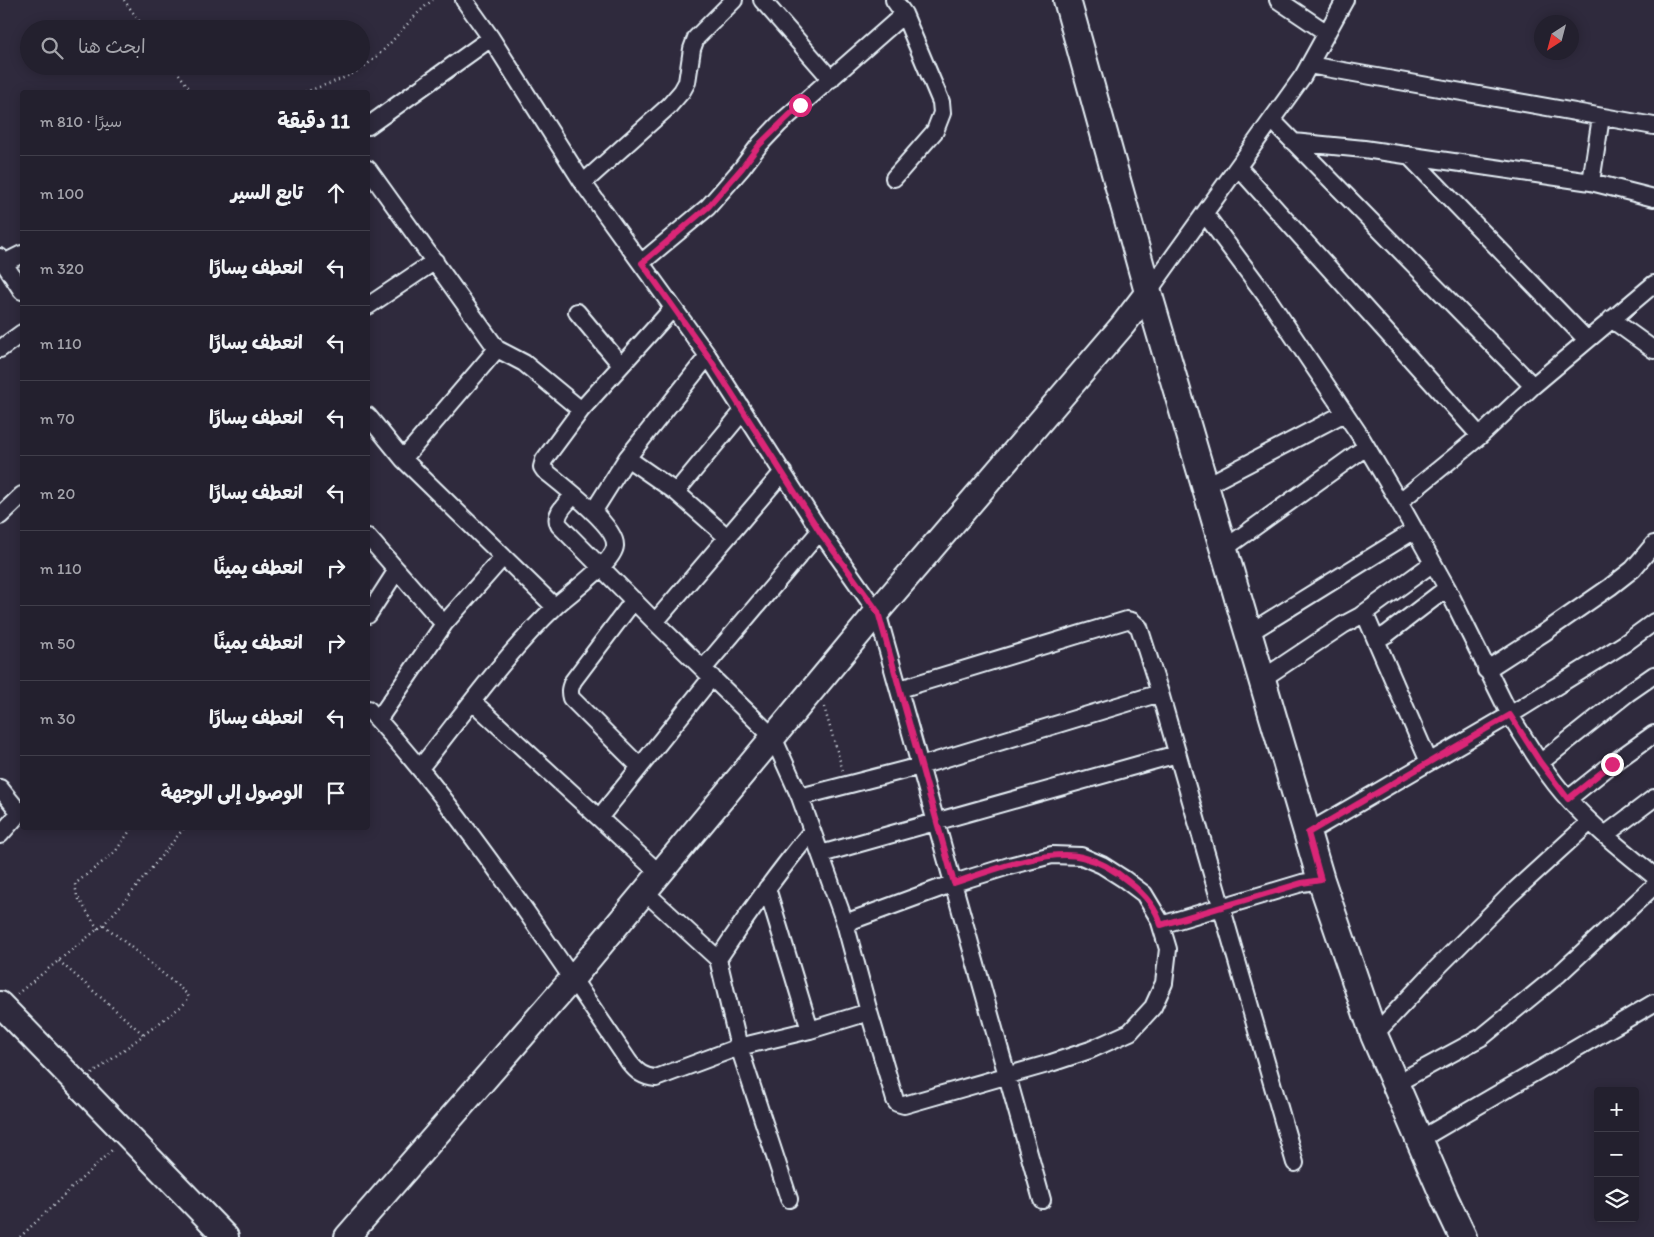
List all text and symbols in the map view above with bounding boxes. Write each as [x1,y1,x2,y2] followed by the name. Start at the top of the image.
[1534,15,1579,60] north arrow
[20,20,370,75] search box
[38,34,66,62] icon: search
[78,35,146,58] text: ابحث هنا
[789,94,812,117] route start
[277,108,350,133] text: 11 دقيقة
[40,112,122,131] text: سيرًا · 810 m
[322,179,350,207] icon: ahead
[231,181,303,204] text: تابع السير
[40,184,84,203] text: 100 m
[322,254,350,282] icon: left
[209,256,303,279] text: انعطف يسارًا
[40,259,84,278] text: 320 m
[322,329,350,357] icon: left
[209,331,303,354] text: انعطف يسارًا
[40,334,82,353] text: 110 m
[322,404,350,432] icon: left
[209,406,303,429] text: انعطف يسارًا
[40,409,75,428] text: 70 m
[322,479,350,507] icon: left
[209,481,303,504] text: انعطف يسارًا
[40,484,75,503] text: 20 m
[322,554,350,582] icon: right
[214,556,303,579] text: انعطف يمينًا
[40,559,82,578] text: 110 m
[322,629,350,657] icon: right
[214,631,303,654] text: انعطف يمينًا
[40,634,75,653] text: 50 m
[322,704,350,732] icon: left
[209,706,303,729] text: انعطف يسارًا
[40,709,76,728] text: 30 m
[1601,753,1624,776] route end
[322,779,350,807] icon: arrive
[161,781,303,804] text: الوصول إلى الوجهة
[1594,1087,1639,1222] map controls
[1594,1087,1639,1132] button: +
[1594,1132,1639,1177] button: −
[1594,1177,1639,1222] button: layers

